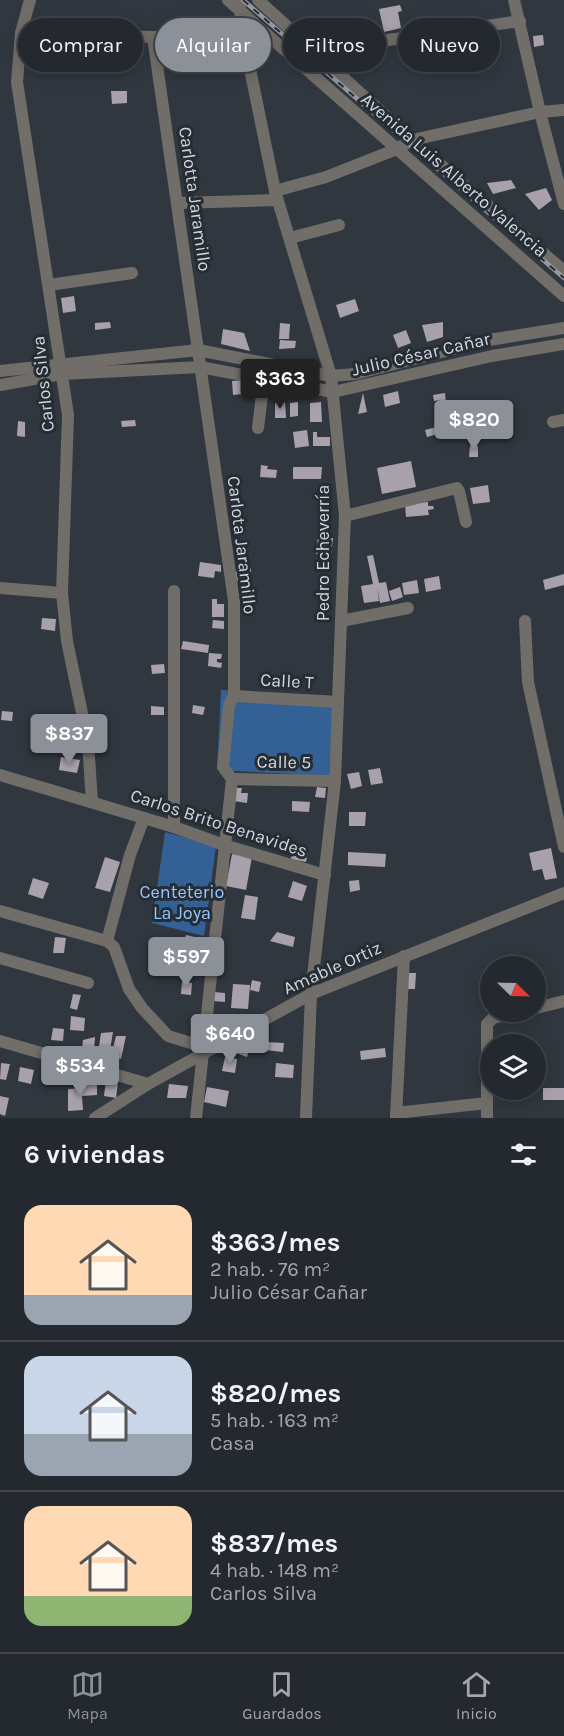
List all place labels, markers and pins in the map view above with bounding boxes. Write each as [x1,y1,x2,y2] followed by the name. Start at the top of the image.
[244,359,316,410] pin: $363
[438,400,510,451] pin: $820
[33,714,105,765] pin: $837
[150,937,222,988] pin: $597
[194,1014,266,1065] pin: $640
[44,1046,116,1097] pin: $534

